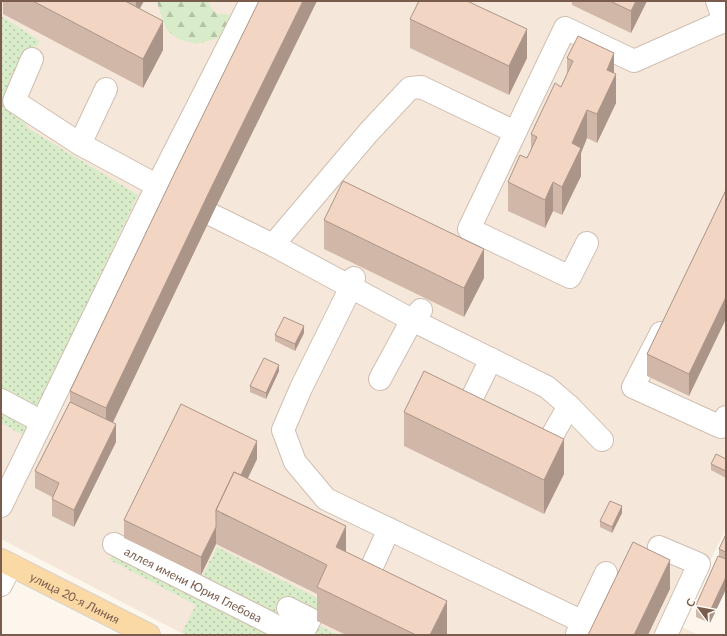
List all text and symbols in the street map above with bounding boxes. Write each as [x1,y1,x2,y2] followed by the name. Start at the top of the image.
[122,543,265,625] street label: аллея имени Юрия Глебова
[28,569,122,626] street label: улица 20-я Линия
[679,588,719,628] north arrow
[683,595,698,609] text: С

